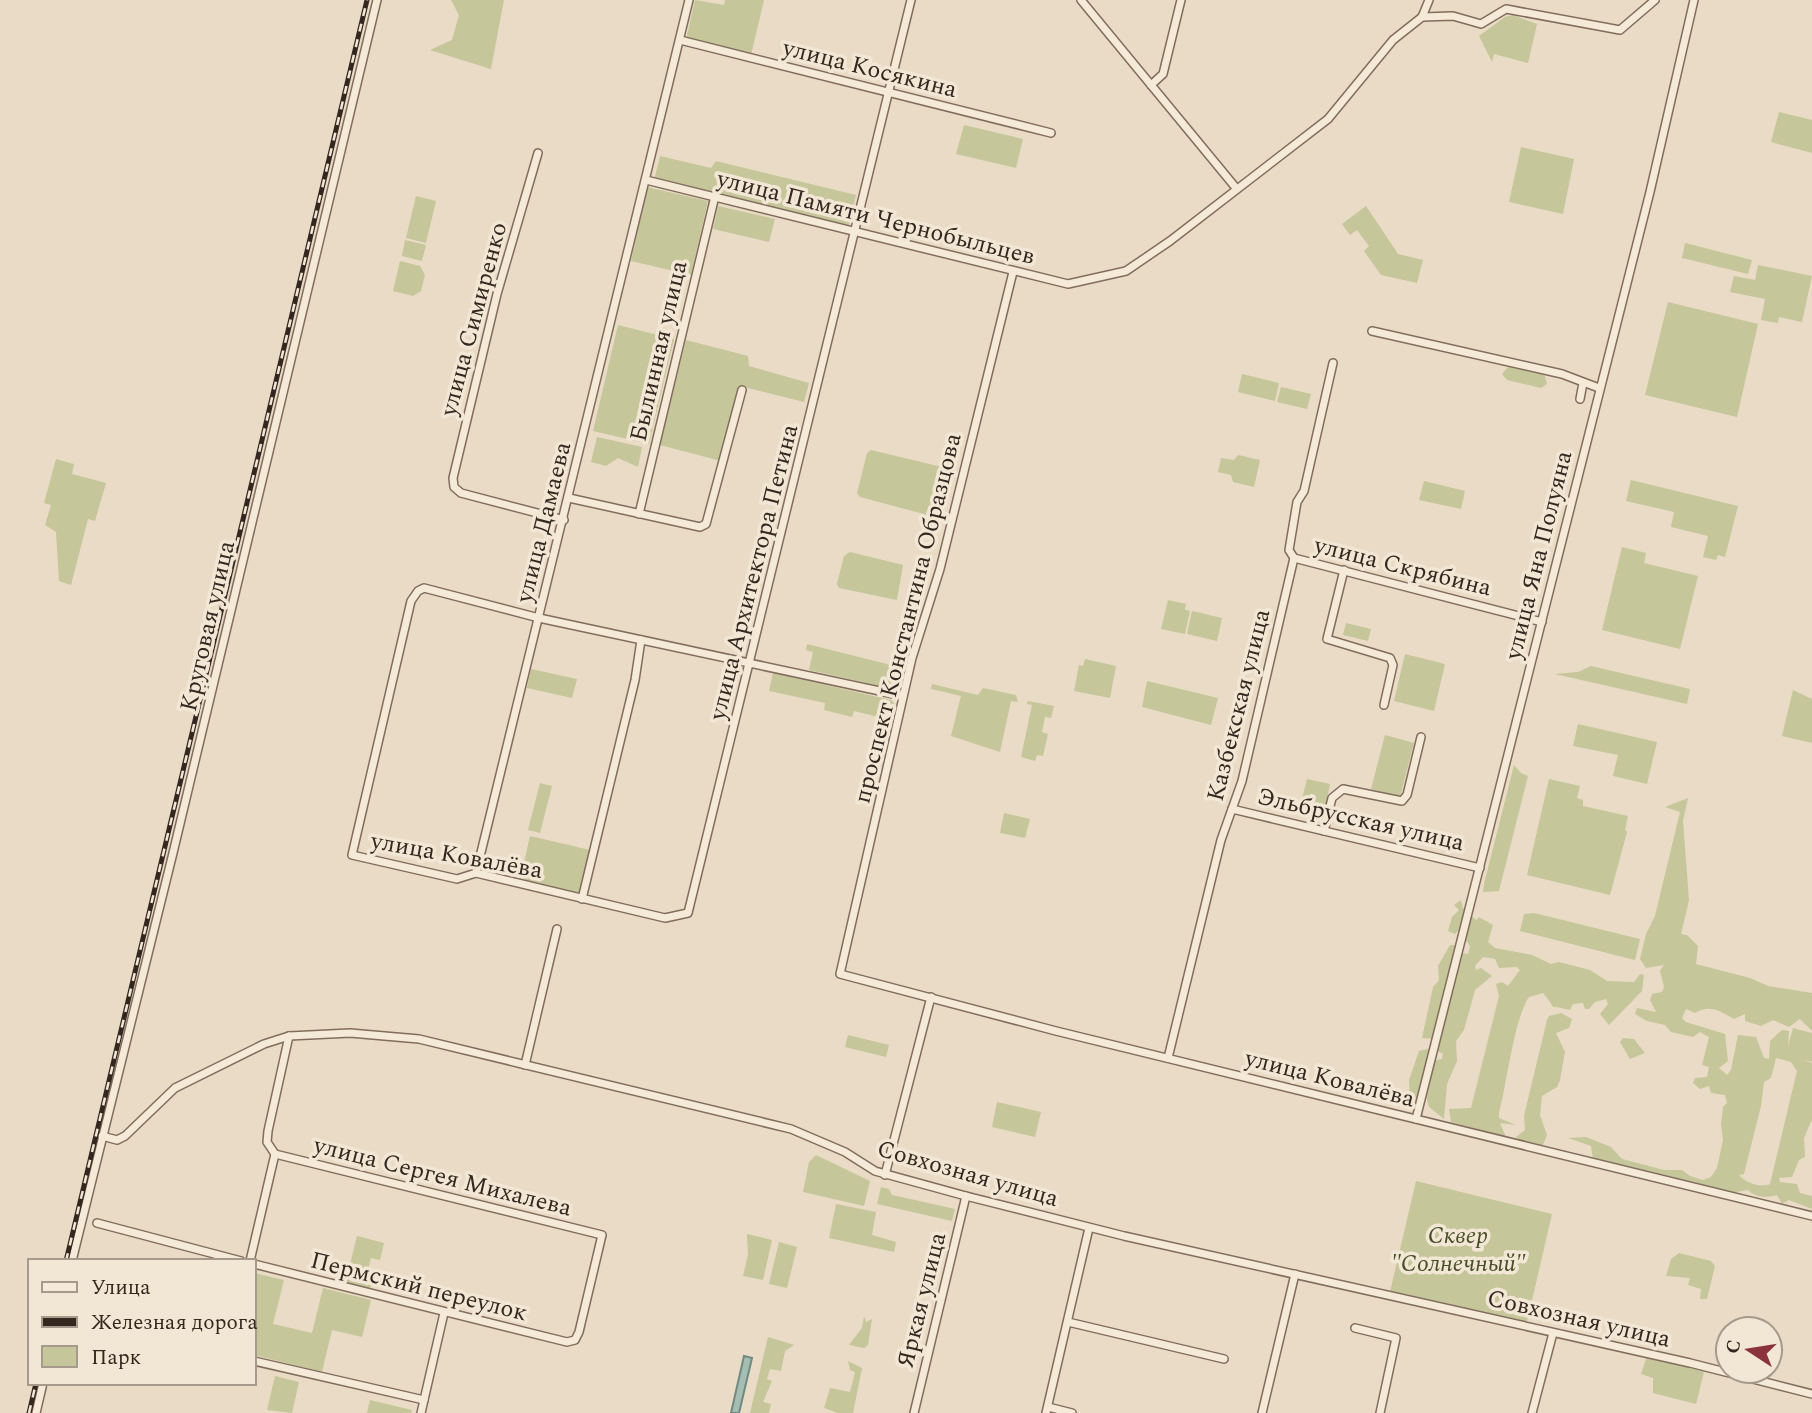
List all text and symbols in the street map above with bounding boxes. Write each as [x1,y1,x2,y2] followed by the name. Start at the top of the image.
[778,30,961,108] street label: улица Косякина
[712,161,1038,275] street label: улица Памяти Чернобыльцев
[431,218,517,421] street label: улица Симиренко
[621,257,697,445] street label: Былинная улица
[700,420,808,725] street label: улица Архитектора Петина
[844,429,972,807] street label: проспект Константина Образцова
[506,438,581,607] street label: улица Дамаева
[1495,447,1582,664] street label: улица Яна Полуяна
[1309,527,1495,606] street label: улица Скрябина
[171,537,245,715] street label: Круговая улица
[1198,605,1280,805] street label: Казбекская улица
[1254,779,1468,861] street label: Эльбрусская улица
[367,823,546,889] street label: улица Ковалёва
[1240,1040,1419,1118] street label: улица Ковалёва
[309,1127,576,1227] street label: улица Сергея Михалева
[873,1131,1063,1217] street label: Совхозная улица
[1390,1218,1526,1282] park label: Сквер "Солнечный"
[888,1228,956,1372] street label: Яркая улица
[307,1243,531,1331] street label: Пермский переулок
[28,1259,256,1385] legend
[91,1272,151,1304] text: Улица
[1484,1280,1674,1358] street label: Совхозная улица
[91,1307,258,1339] text: Железная дорога
[1714,1315,1784,1385] north arrow
[1718,1337,1749,1356] text: С
[91,1342,142,1374] text: Парк

